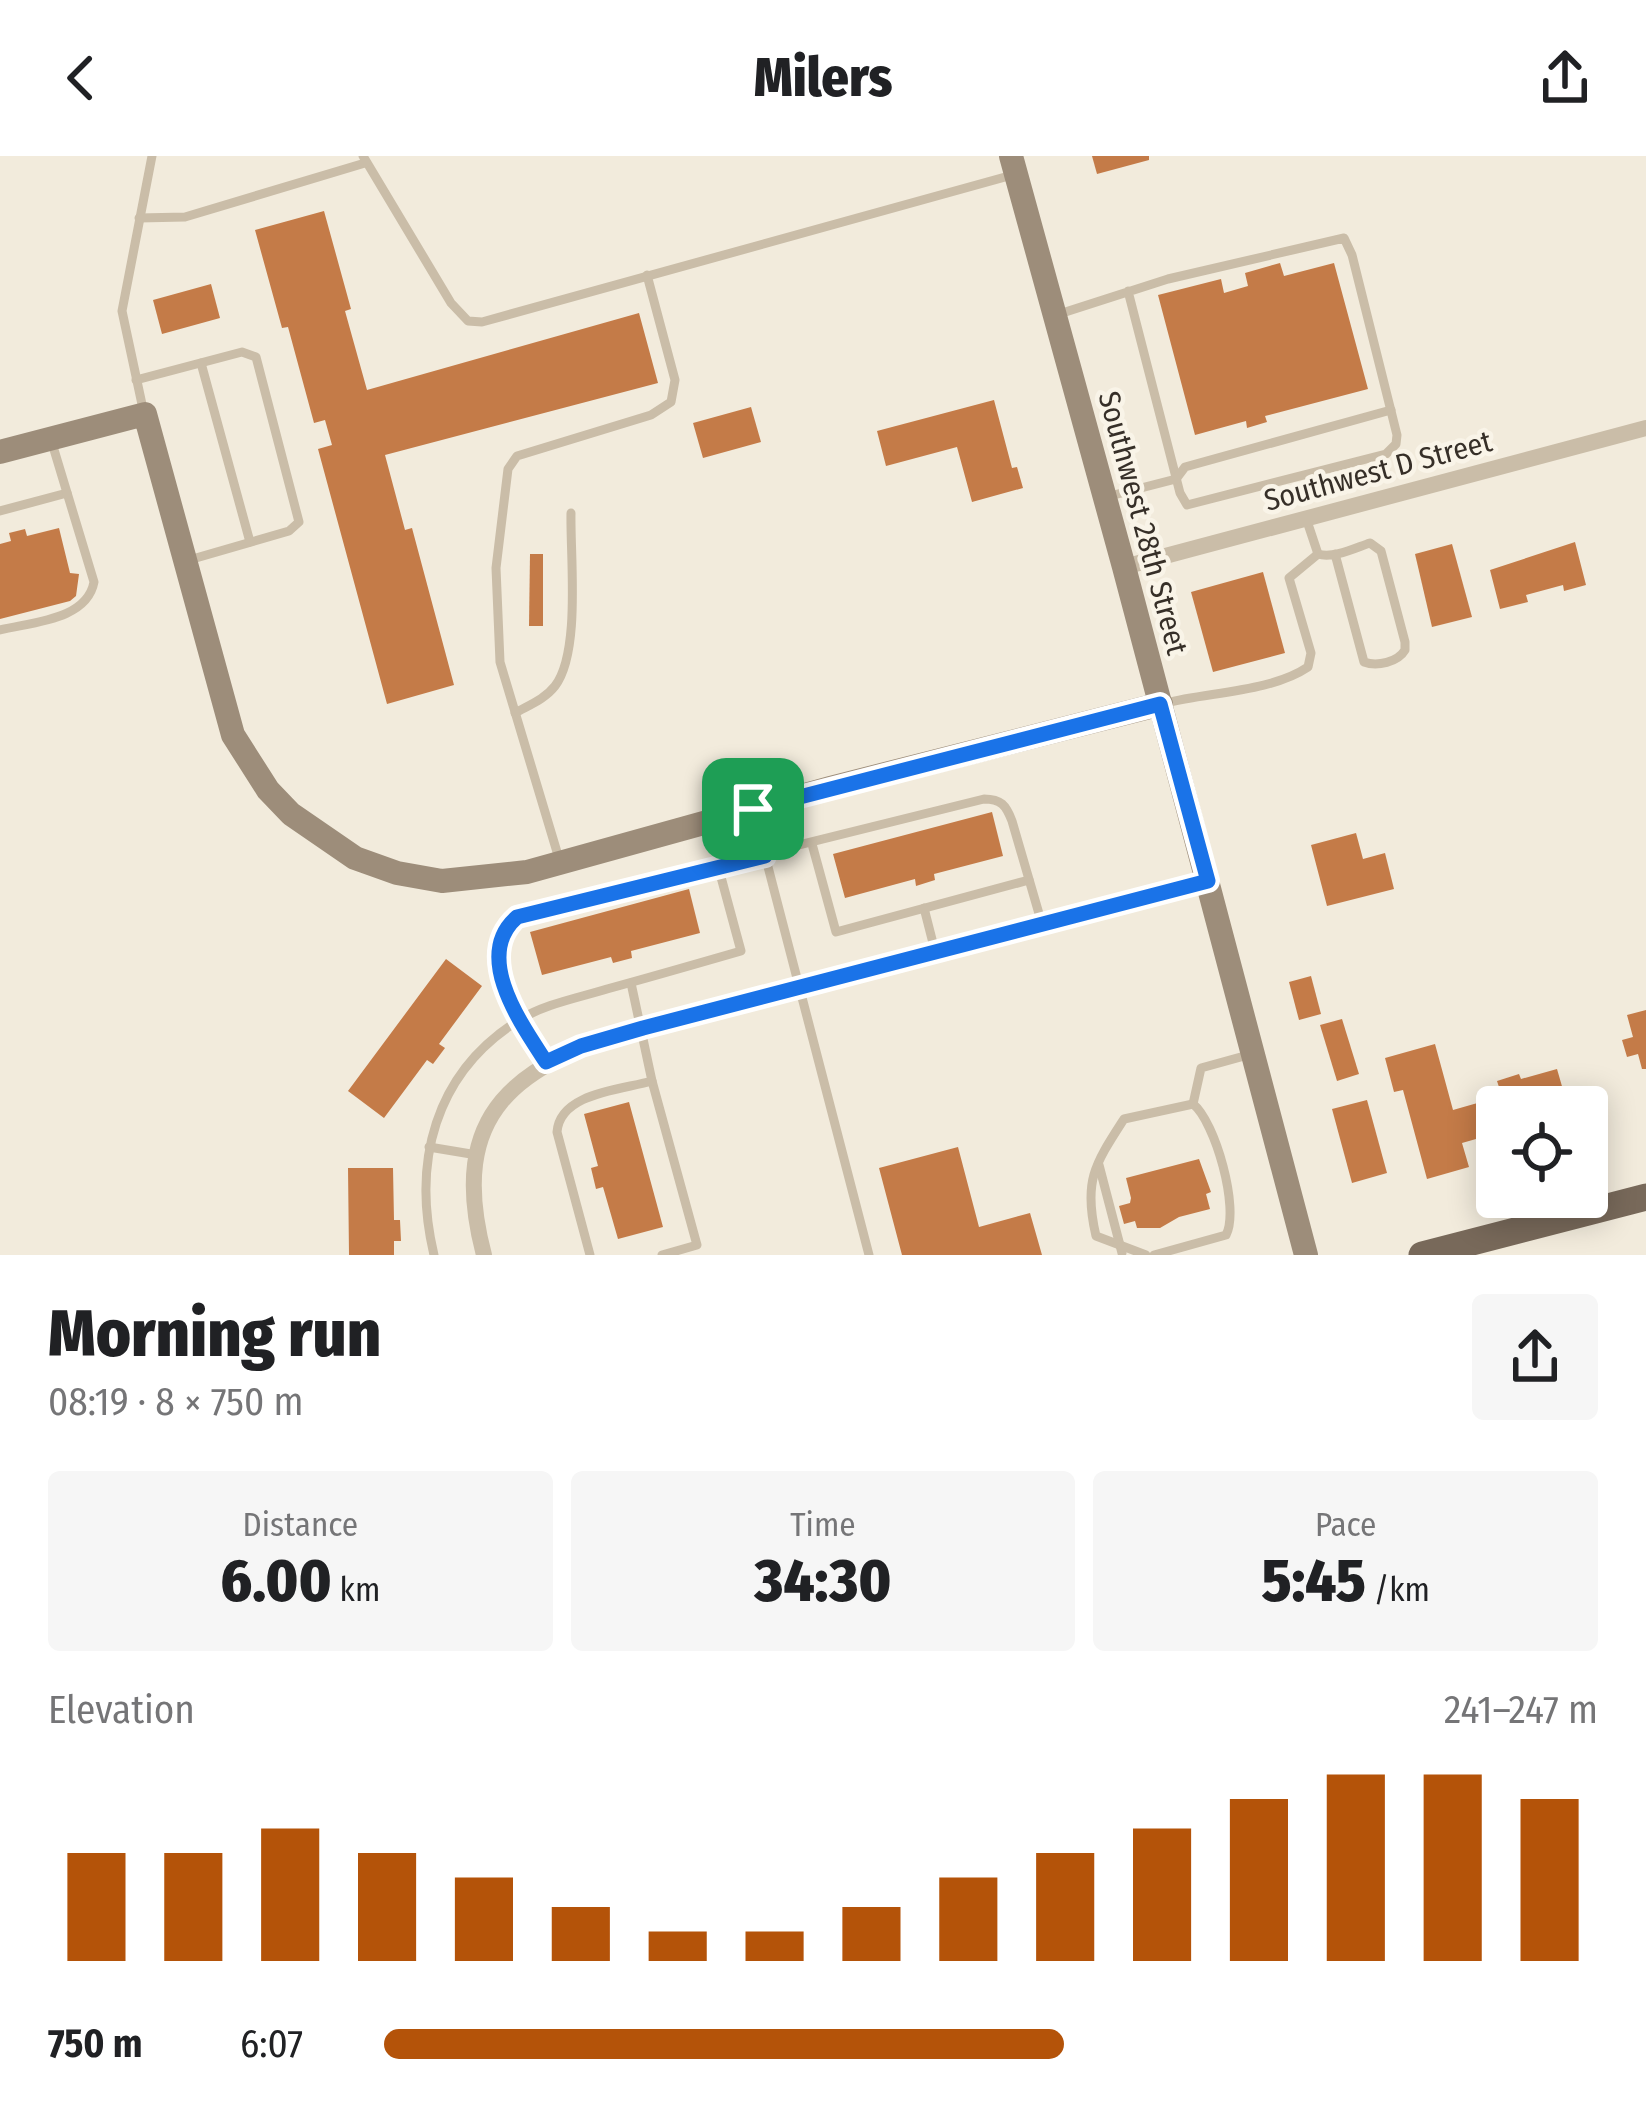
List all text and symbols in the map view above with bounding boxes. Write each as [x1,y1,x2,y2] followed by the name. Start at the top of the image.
[48,45,114,111] icon: back
[1532,45,1598,111] icon: share
[754,46,892,110] text: Milers
[1091,388,1195,659] street label: Southwest 28th Street
[1260,423,1496,519] street label: Southwest D Street
[702,758,804,860] pin
[720,776,786,842] icon: arrive
[1476,1086,1608,1218] map controls
[1476,1086,1608,1218] button: locate
[48,1294,381,1373] text: Morning run
[1472,1294,1598,1420] button: share
[48,1379,303,1425] text: 08:19 · 8 × 750 m
[243,1505,358,1545] text: Distance
[790,1505,856,1545] text: Time
[1315,1505,1376,1545] text: Pace
[220,1545,332,1617] text: 6.00
[754,1545,892,1617] text: 34:30
[1261,1545,1366,1617] text: 5:45
[332,1570,380,1610] text: km
[1366,1570,1430,1610] text: /km
[48,1687,195,1733] text: Elevation
[1444,1687,1598,1733] text: 241–247 m
[48,2021,143,2067] text: 750 m
[240,2021,303,2067] text: 6:07

